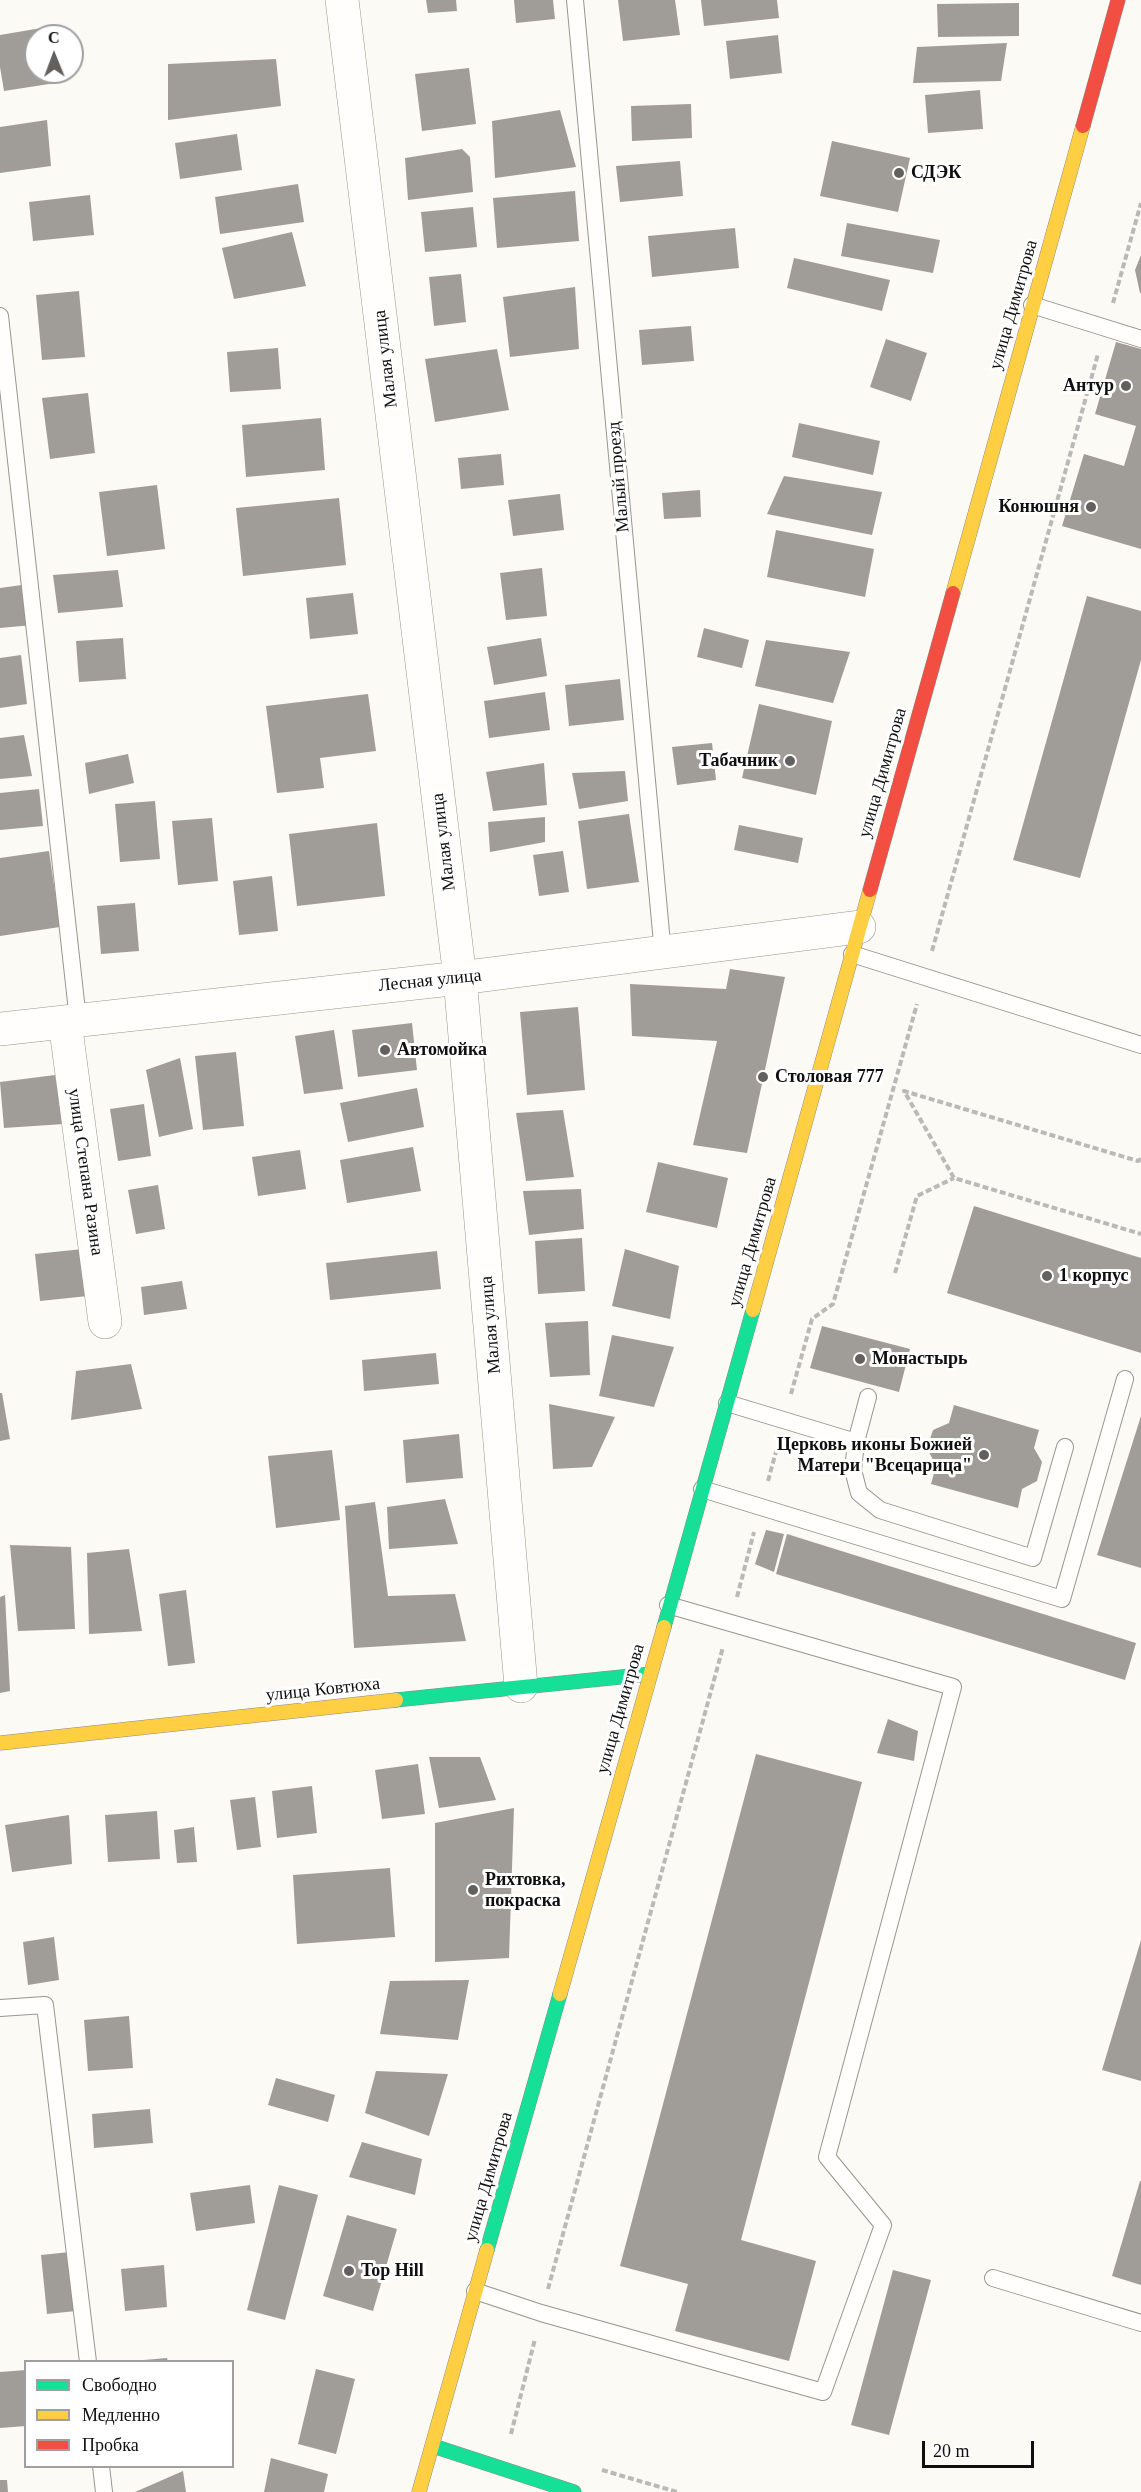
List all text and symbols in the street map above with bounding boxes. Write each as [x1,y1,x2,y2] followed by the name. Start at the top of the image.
[24,24,84,84] north arrow
[48,29,60,46] text: С
[911,162,961,184] place label: СДЭК
[892,166,906,180] marker: СДЭК
[985,238,1043,372] street label: улица Димитрова
[369,309,403,409] street label: Малая улица
[1063,375,1114,397] place label: Антур
[1119,379,1133,393] marker: Антур
[603,421,635,533] street label: Малый проезд
[998,496,1079,518] place label: Конюшня
[1084,500,1098,514] marker: Конюшня
[854,706,912,840] street label: улица Димитрова
[699,750,778,772] place label: Табачник
[783,754,797,768] marker: Табачник
[427,792,461,892] street label: Малая улица
[377,965,483,997] street label: Лесная улица
[397,1039,487,1061] place label: Автомойка
[378,1043,392,1057] marker: Автомойка
[775,1066,884,1088] place label: Столовая 777
[756,1070,770,1084] marker: Столовая 777
[63,1087,107,1257] street label: улица Степана Разина
[724,1175,782,1309] street label: улица Димитрова
[1059,1265,1128,1287] place label: 1 корпус
[1040,1269,1054,1283] marker: 1 корпус
[476,1275,506,1375] street label: Малая улица
[872,1348,968,1370] place label: Монастырь
[853,1352,867,1366] marker: Монастырь
[777,1434,972,1476] place label: Церковь иконы Божией Матери "Всецарица"
[977,1448,991,1462] marker: Церковь иконы Божией Матери "Всецарица"
[592,1642,650,1776] street label: улица Димитрова
[265,1673,381,1707] street label: улица Ковтюха
[485,1869,565,1912] place label: Рихтовка, покраска
[466,1883,480,1897] marker: Рихтовка, покраска
[460,2110,518,2244] street label: улица Димитрова
[361,2260,424,2282] place label: Top Hill
[342,2264,356,2278] marker: Top Hill
[24,2360,234,2468] legend
[82,2375,157,2395] text: Свободно
[82,2405,160,2425] text: Медленно
[925,2429,1038,2467] scale bar
[82,2435,139,2455] text: Пробка
[933,2441,970,2461] text: 20 m

